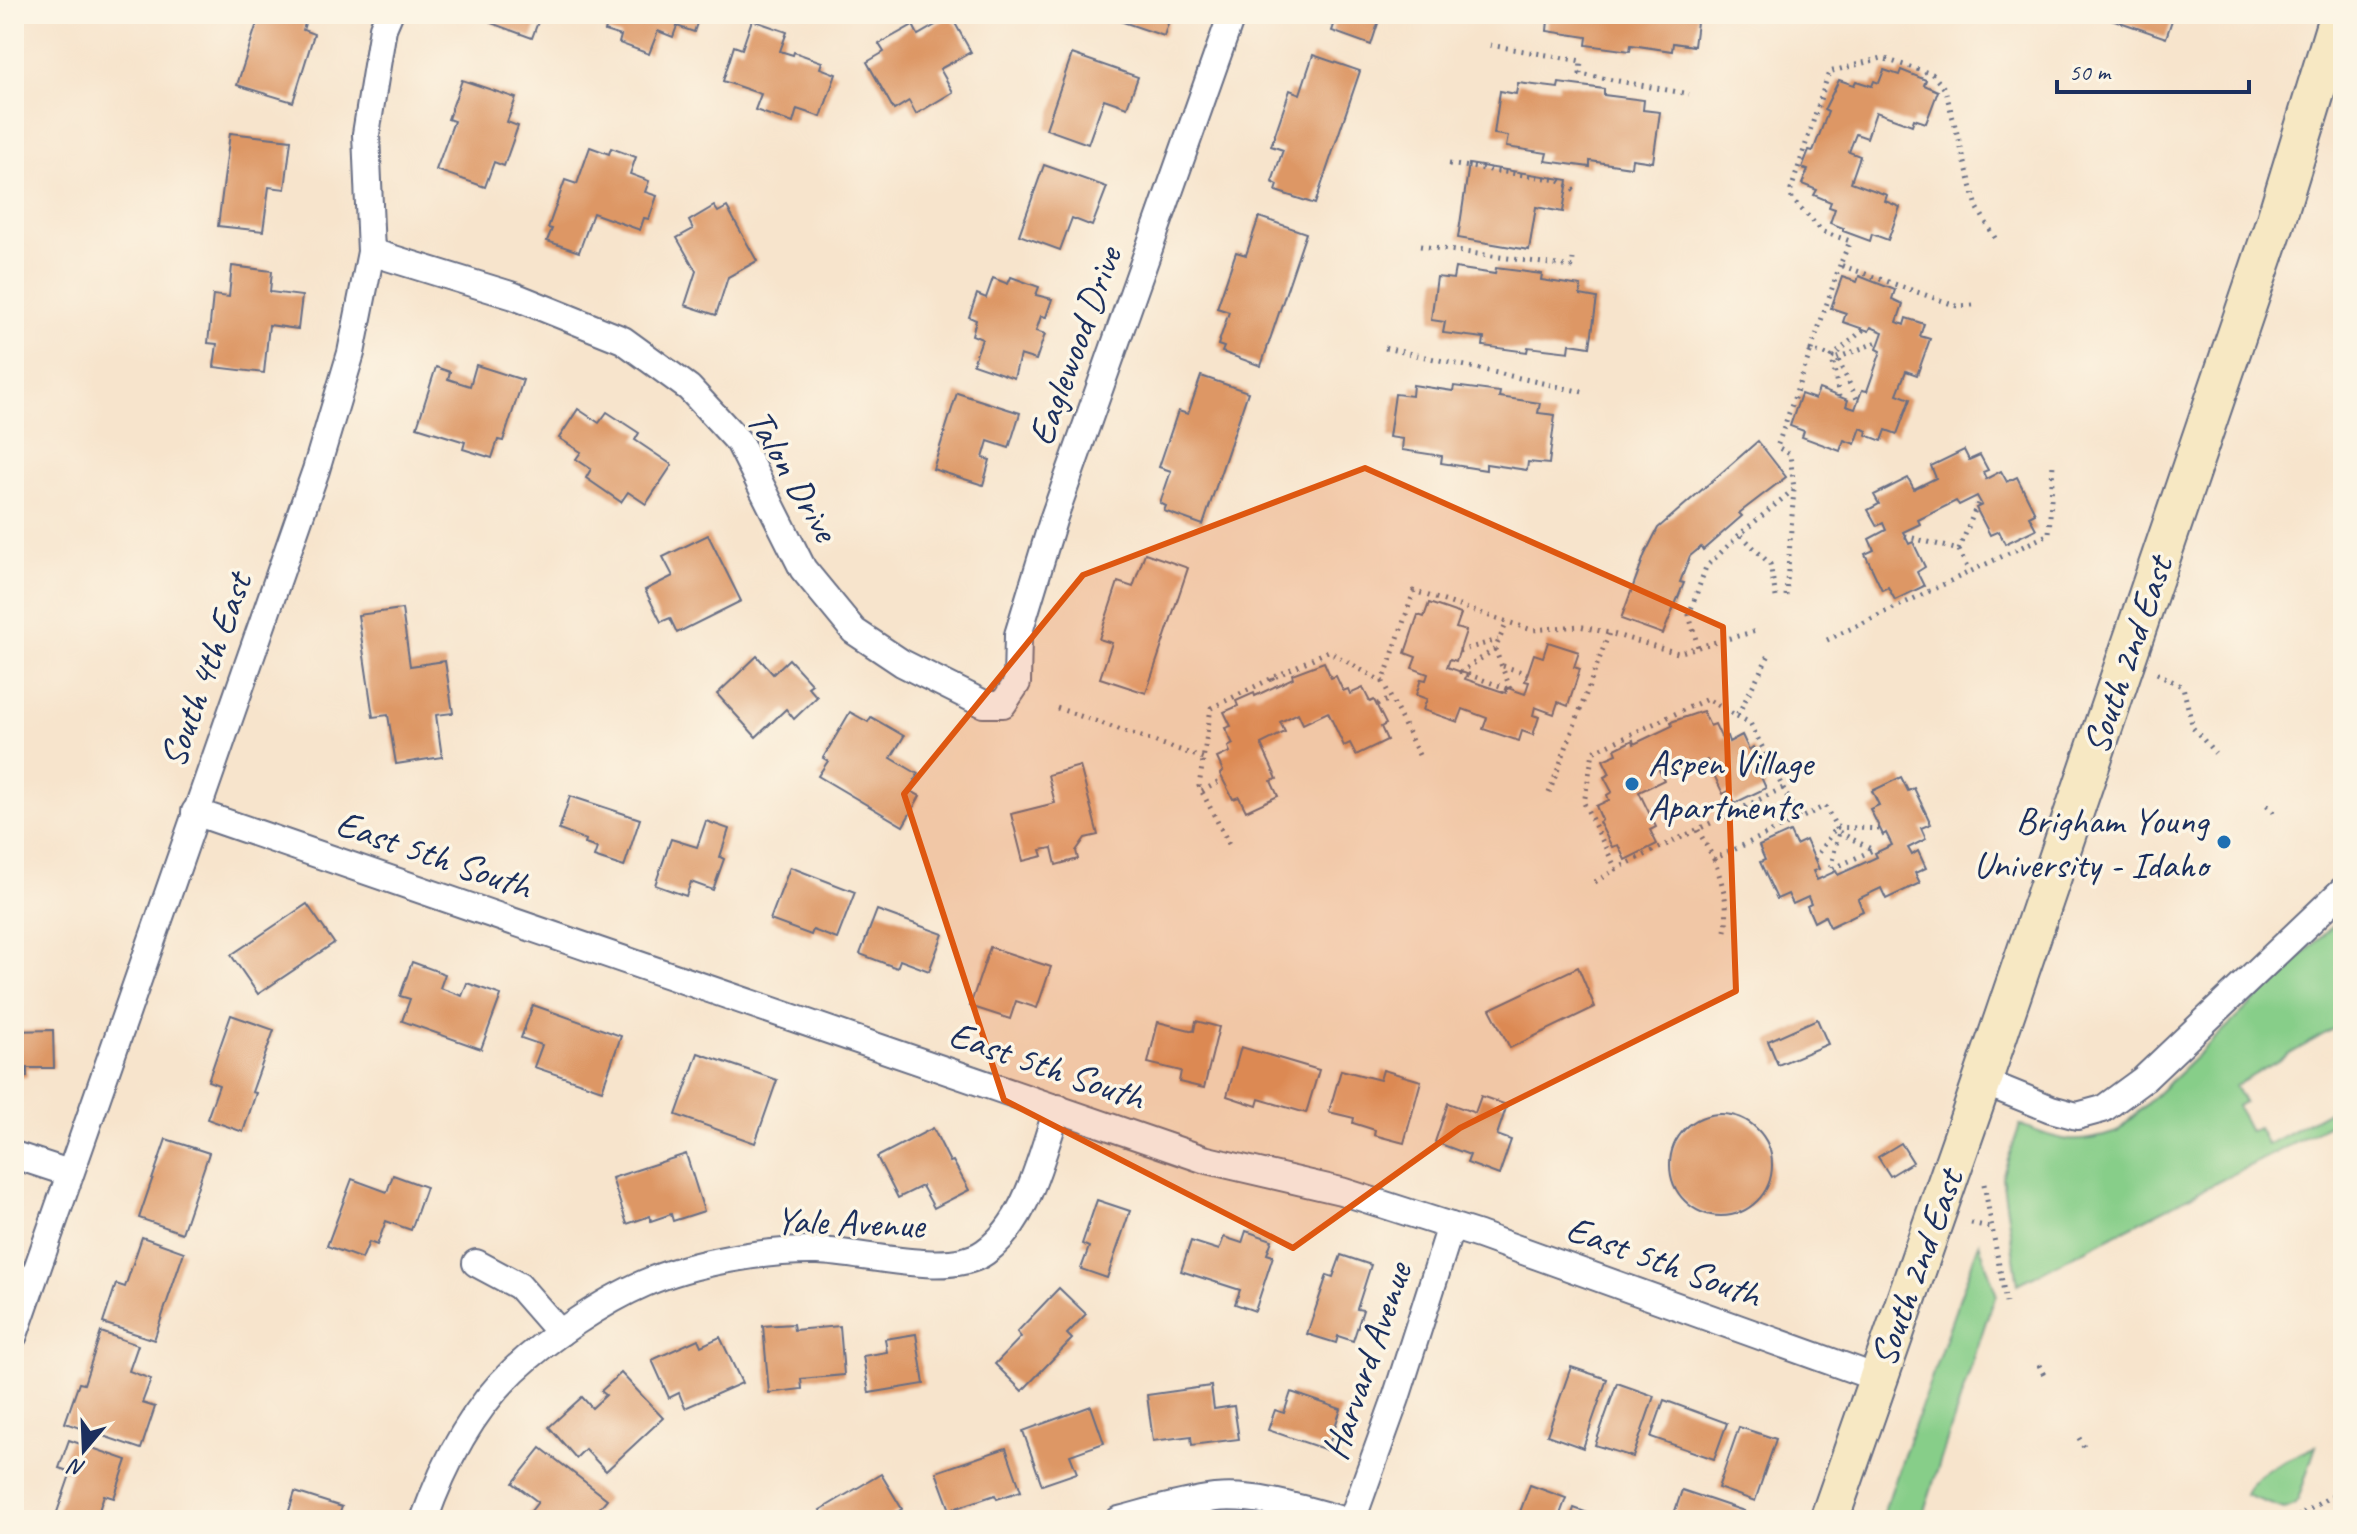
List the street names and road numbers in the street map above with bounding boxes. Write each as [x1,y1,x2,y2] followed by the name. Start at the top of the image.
[1017,238,1133,452] street label: Eaglewood Drive
[736,401,850,552] street label: Talon Drive
[2072,547,2184,760] street label: South 2nd East
[149,564,263,774] street label: South 4th East
[330,799,540,911] street label: East 5th South
[943,1010,1153,1122] street label: East 5th South
[1859,1161,1975,1373] street label: South 2nd East
[775,1196,928,1249] street label: Yale Avenue
[1560,1205,1770,1319] street label: East 5th South
[1311,1254,1423,1466] street label: Harvard Avenue

